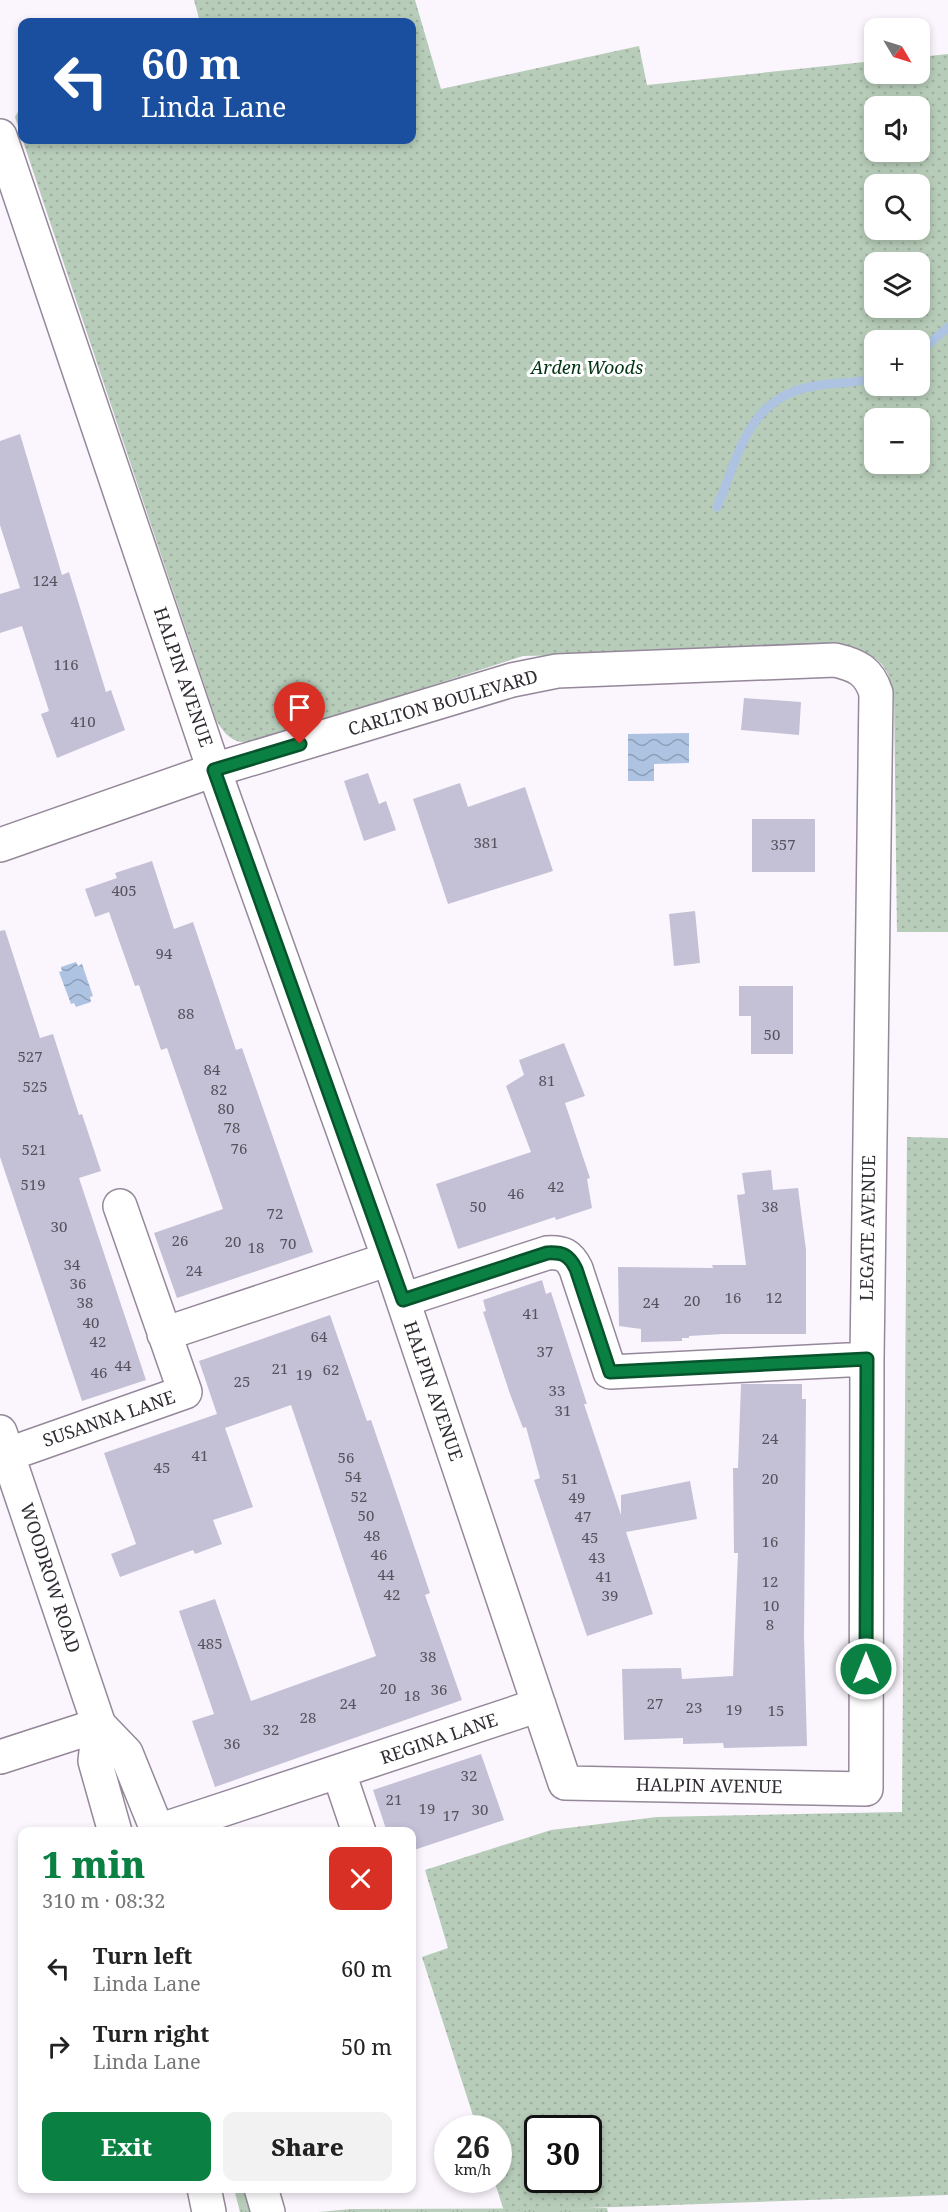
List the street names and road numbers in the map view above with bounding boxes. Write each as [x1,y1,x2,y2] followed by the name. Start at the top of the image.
[149,603,219,750] street label: HALPIN AVENUE
[345,663,540,741] street label: CARLTON BOULEVARD
[854,1155,880,1301] street label: LEGATE AVENUE
[399,1317,469,1464] street label: HALPIN AVENUE
[39,1384,178,1452] street label: SUSANNA LANE
[15,1500,87,1656] street label: WOODROW ROAD
[377,1707,500,1769] street label: REGINA LANE
[636,1772,782,1798] street label: HALPIN AVENUE

